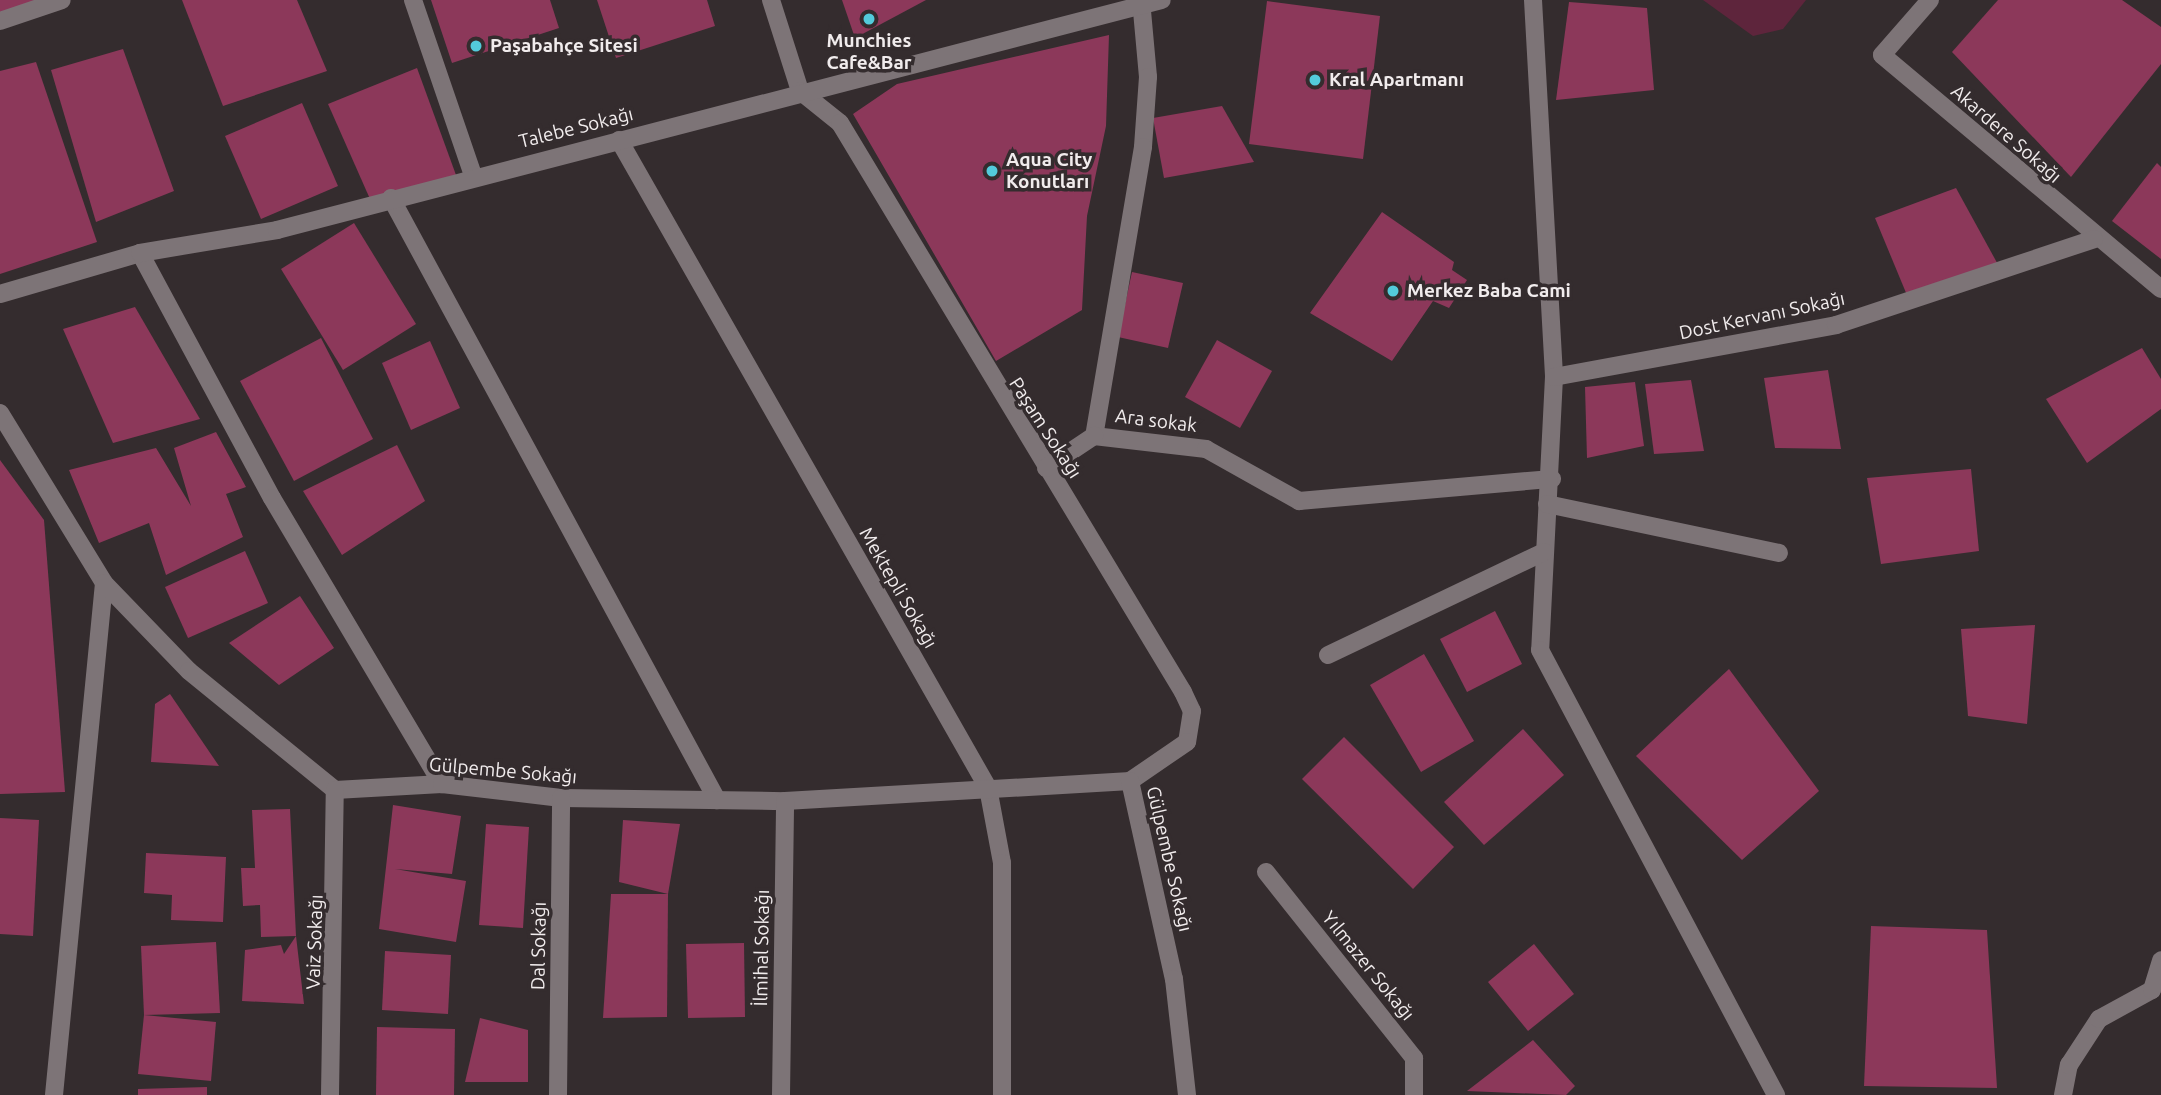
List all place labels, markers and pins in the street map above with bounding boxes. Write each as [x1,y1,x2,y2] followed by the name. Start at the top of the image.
[861,11,877,27] marker: Munchies Cafe&Bar
[826,30,912,74] place label: Munchies Cafe&Bar
[490,35,638,57] place label: Paşabahçe Sitesi
[468,38,484,54] marker: Paşabahçe Sitesi
[1329,69,1464,91] place label: Kral Apartmanı
[1307,72,1323,88] marker: Kral Apartmanı
[1006,149,1092,193] place label: Aqua City Konutları
[984,163,1000,179] marker: Aqua City Konutları
[1407,280,1571,302] place label: Merkez Baba Cami
[1385,283,1401,299] marker: Merkez Baba Cami

